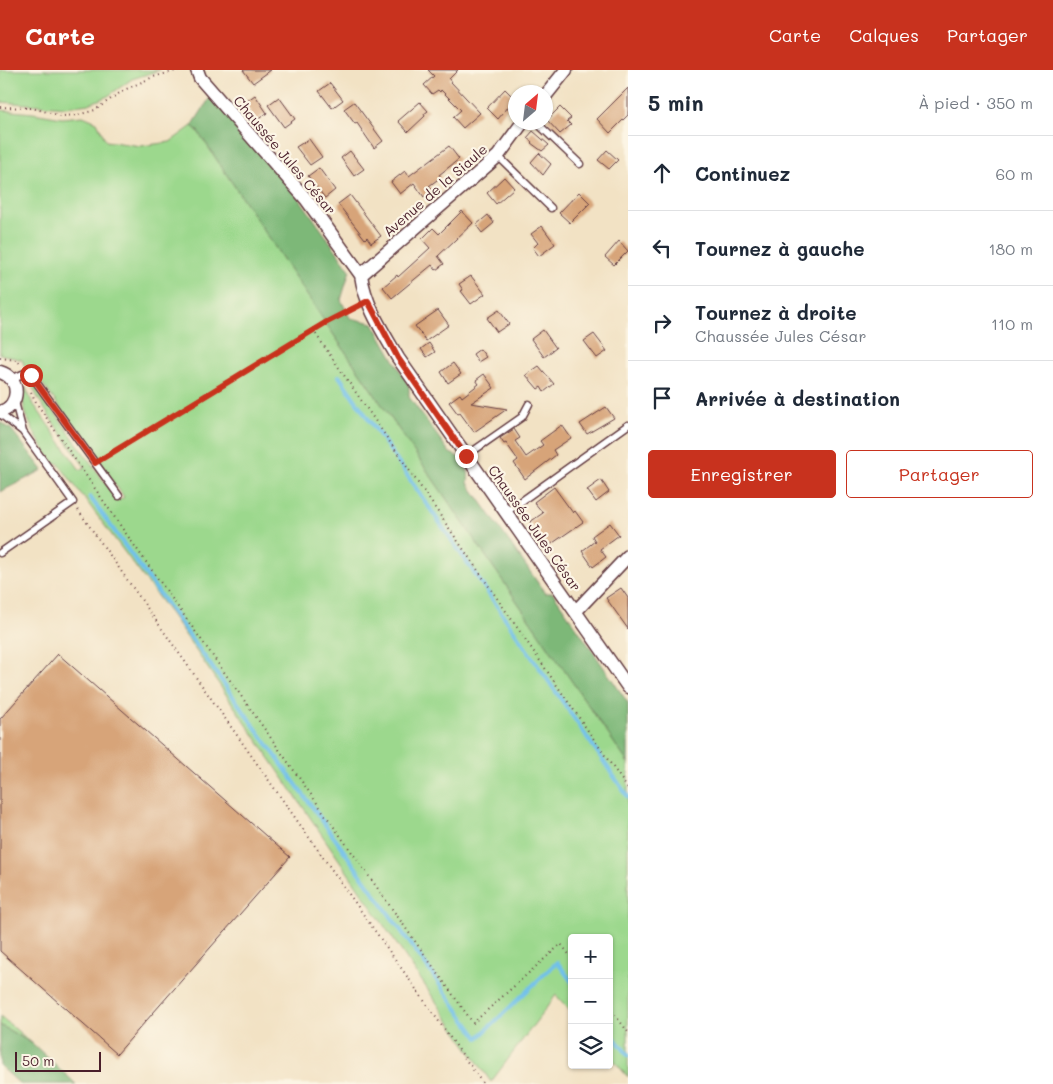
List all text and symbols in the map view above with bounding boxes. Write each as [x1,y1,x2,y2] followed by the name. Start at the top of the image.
[25,20,95,51] text: Carte
[769,23,821,47] text: Carte
[849,23,919,47] text: Calques
[947,23,1028,47] text: Partager
[508,85,553,130] north arrow
[648,89,704,116] text: 5 min
[230,91,340,219] street label: Chaussée Jules César
[918,92,1033,113] text: À pied · 350 m
[379,139,491,241] street label: Avenue de la Siaule
[648,159,676,187] icon: ahead
[695,161,790,186] text: Continuez
[996,163,1033,184] text: 60 m
[648,234,676,262] icon: left
[695,236,864,261] text: Tournez à gauche
[988,238,1033,259] text: 180 m
[695,300,857,325] text: Tournez à droite
[648,309,676,337] icon: right
[991,313,1033,334] text: 110 m
[695,325,866,346] text: Chaussée Jules César
[20,364,43,387] route start
[648,384,676,412] icon: arrive
[695,386,900,411] text: Arrivée à destination
[455,445,478,468] route end
[648,450,836,498] button: Enregistrer
[846,450,1033,498] button: Partager
[484,461,586,595] street label: Chaussée Jules César
[568,934,613,1069] map controls
[568,934,613,979] button: +
[568,979,613,1024] button: −
[568,1024,613,1069] button: layers
[15,1049,101,1072] scale bar
[22,1051,54,1070] text: 50 m

